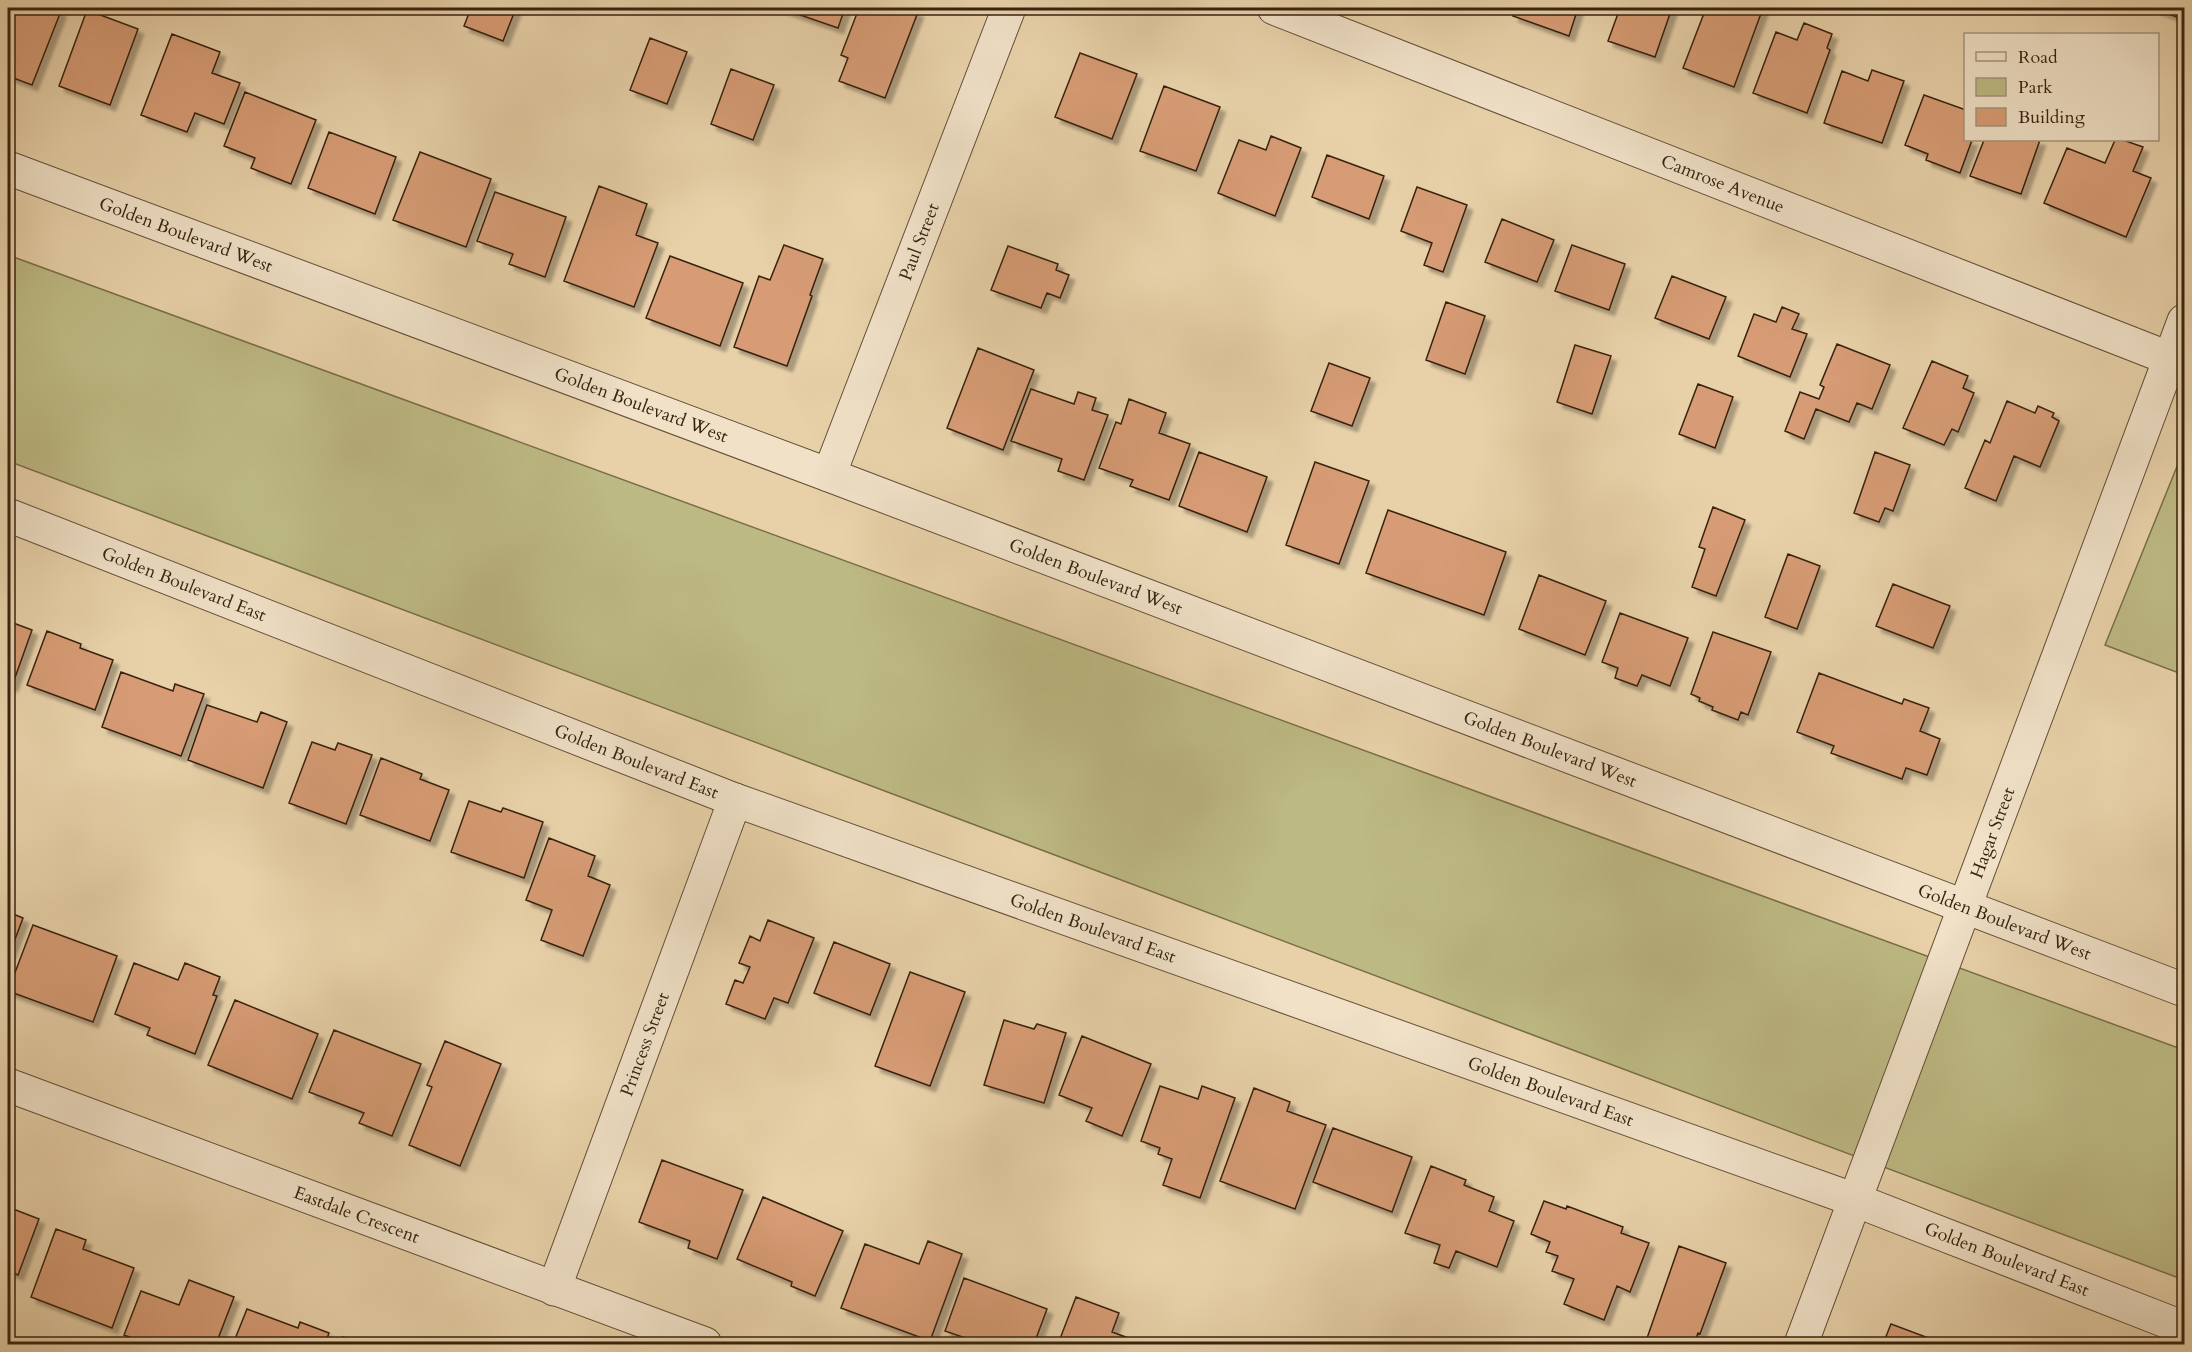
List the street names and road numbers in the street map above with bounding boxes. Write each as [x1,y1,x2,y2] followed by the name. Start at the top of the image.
[1657,149,1788,220] street label: Camrose Avenue
[95,191,277,279] street label: Golden Boulevard West
[893,199,946,284] street label: Paul Street
[551,361,732,449] street label: Golden Boulevard West
[1005,533,1186,621] street label: Golden Boulevard West
[98,541,270,628] street label: Golden Boulevard East
[1460,705,1641,794] street label: Golden Boulevard West
[550,718,722,805] street label: Golden Boulevard East
[1964,783,2021,882] street label: Hagar Street
[1914,878,2095,967] street label: Golden Boulevard West
[1006,887,1180,970] street label: Golden Boulevard East
[614,989,676,1100] street label: Princess Street
[1464,1051,1637,1133] street label: Golden Boulevard East
[290,1180,423,1250] street label: Eastdale Crescent
[1921,1216,2093,1303] street label: Golden Boulevard East

